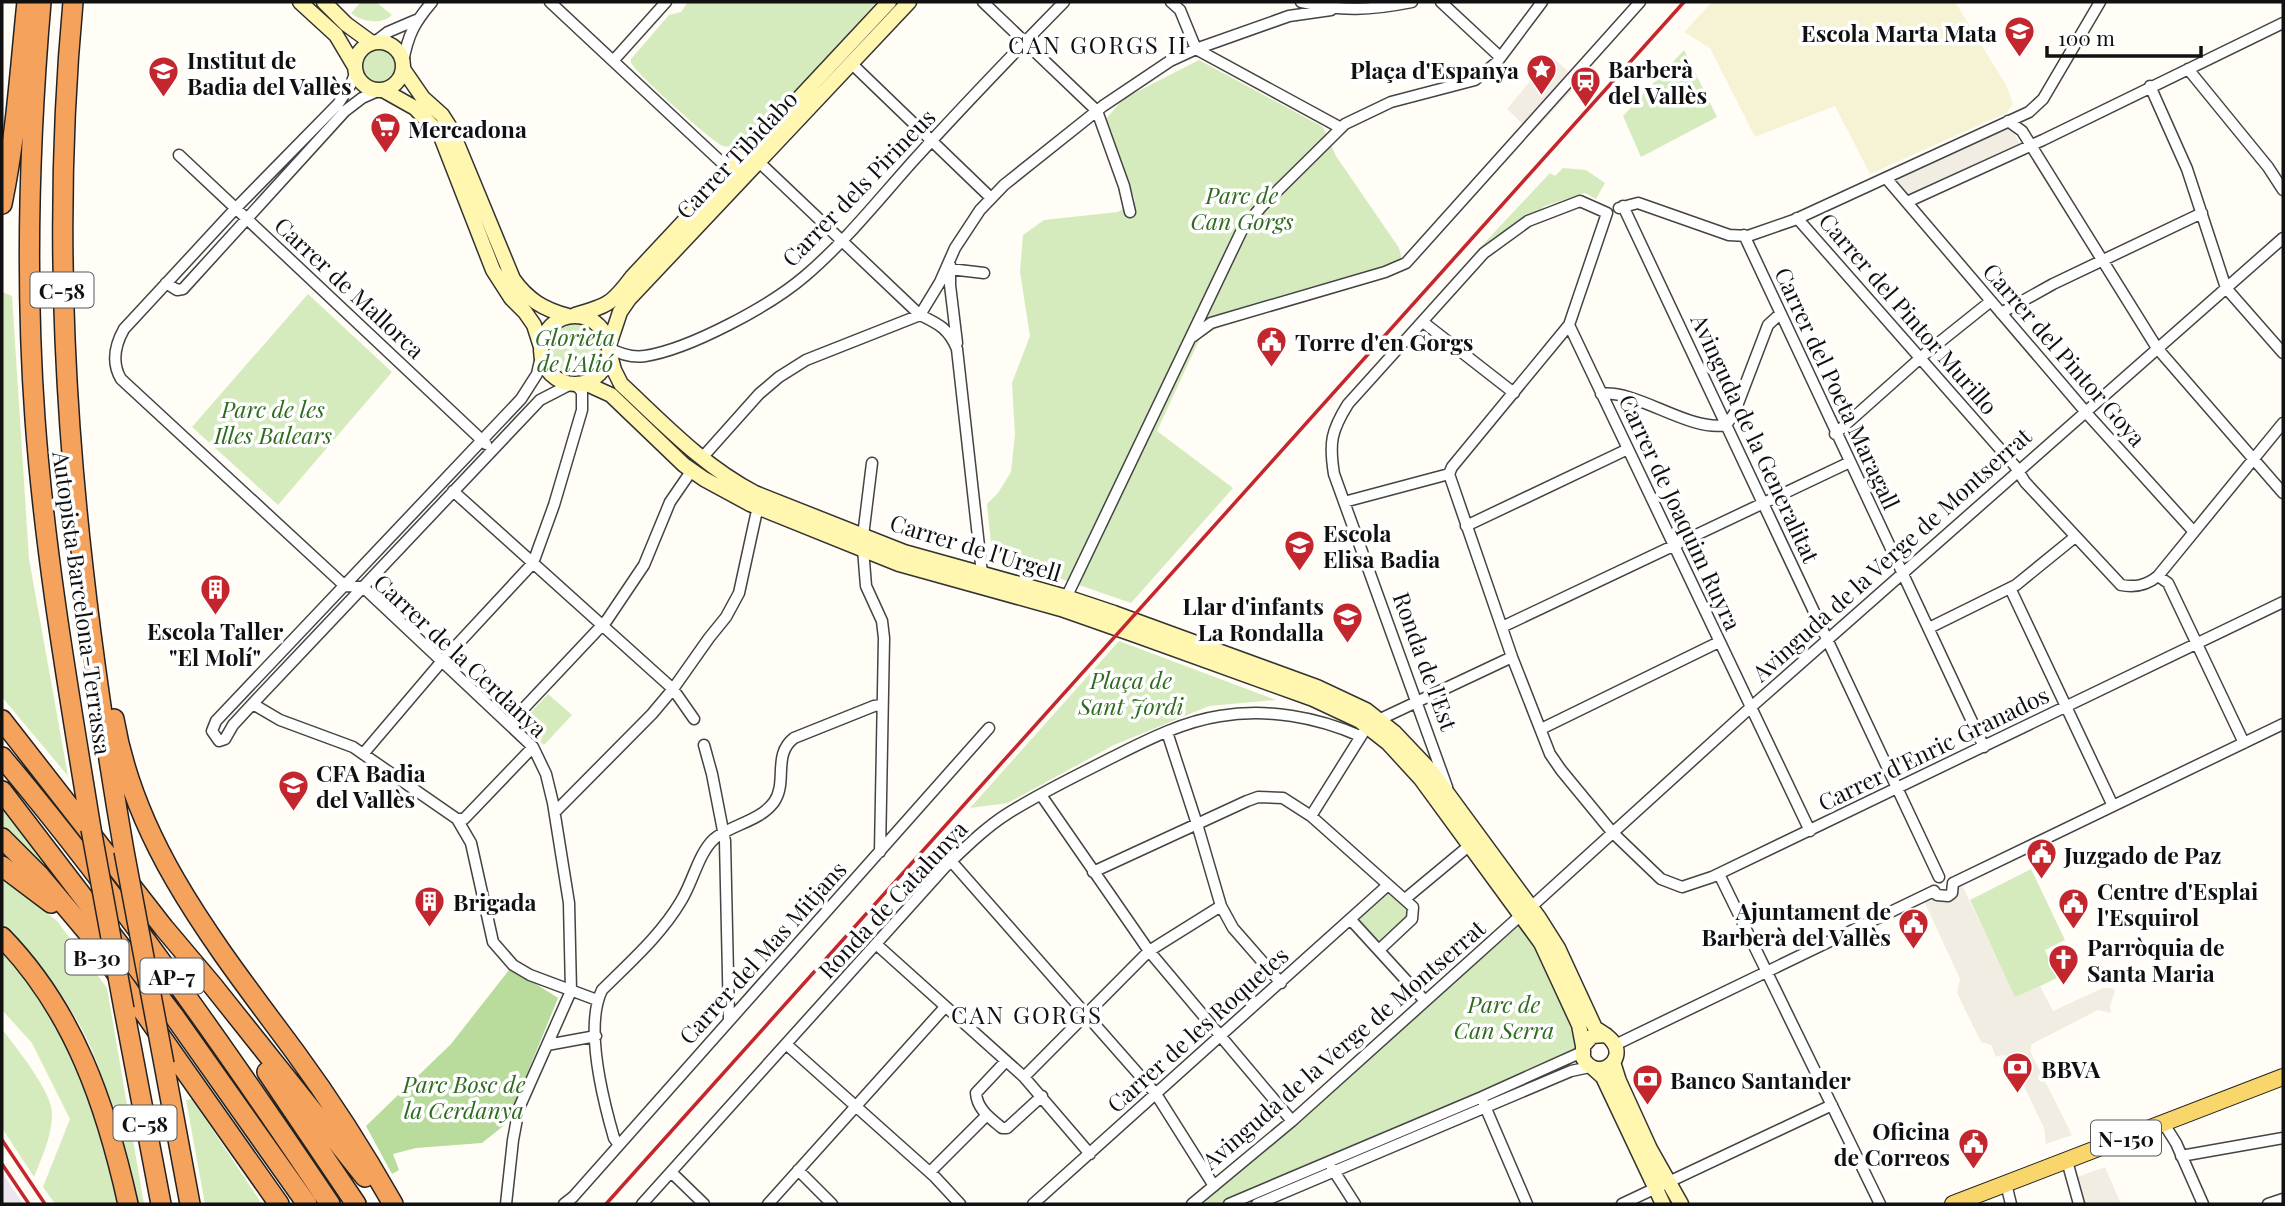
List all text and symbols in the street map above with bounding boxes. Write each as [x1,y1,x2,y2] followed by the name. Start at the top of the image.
[2047,14,2201,58] scale bar
[2003,15,2037,59] school or university icon: Escola Marta Mata
[1801,17,1997,48] place label: Escola Marta Mata
[2058,23,2115,51] text: 100 m
[1008,28,1188,60] district label: CAN GORGS II
[187,44,352,101] place label: Institut de Badia del Vallès
[1525,52,1559,96] place icon: Plaça d'Espanya
[1608,53,1707,110] place label: Barberà del Vallès
[1350,54,1519,85] place label: Plaça d'Espanya
[147,55,181,99] school or university icon: Institut de Badia del Vallès
[1568,64,1602,108] station icon: Barberà del Vallès
[668,83,804,225] street label: Carrer Tibidabo
[775,101,941,273] street label: Carrer dels Pirineus
[368,111,402,155] supermarket icon: Mercadona
[408,113,527,144] place label: Mercadona
[1191,179,1294,236] park label: Parc de Can Gorgs
[1813,206,2005,420] street label: Carrer del Pintor Murillo
[268,209,432,365] street label: Carrer de Mallorca
[1977,256,2154,453] street label: Carrer del Pintor Goya
[1768,262,1908,514] street label: Carrer del Poeta Maragall
[31,272,94,308] road number: C-58
[1684,308,1828,568] street label: Avinguda de la Generalitat
[535,321,615,378] park label: Glorieta de l'Alió
[1255,324,1289,368] public building icon: Torre d'en Gorgs
[1295,326,1473,357] place label: Torre d'en Gorgs
[1613,389,1750,636] street label: Carrer de Joaquim Ruyra
[213,393,332,450] park label: Parc de les Illes Balears
[1744,420,2038,688] street label: Avinguda de la Verge de Montserrat
[46,448,120,757] street label: Autopista Barcelona-Terrassa
[887,506,1066,588] street label: Carrer de l'Urgell
[1323,517,1440,574] place label: Escola Elisa Badia
[1283,528,1317,572] school or university icon: Escola Elisa Badia
[368,566,555,744] street label: Carrer de la Cerdanya
[198,572,232,616] building icon: Escola Taller "El Molí"
[1387,588,1466,735] street label: Ronda de l'Est
[1182,590,1324,647] place label: Llar d'infants La Rondalla
[1330,601,1364,645] school or university icon: Llar d'infants La Rondalla
[147,615,283,672] place label: Escola Taller "El Molí"
[1077,664,1185,721] park label: Plaça de Sant Jordi
[1812,679,2054,817] street label: Carrer d'Enric Granados
[316,757,426,814] place label: CFA Badia del Vallès
[276,768,310,812] school or university icon: CFA Badia del Vallès
[811,813,974,985] street label: Ronda de Catalunya
[2024,837,2058,881] public building icon: Juzgado de Paz
[2063,839,2221,870] place label: Juzgado de Paz
[671,854,853,1050] street label: Carrer del Mas Mitjans
[2097,875,2258,932] place label: Centre d'Esplai l'Esquirol
[413,884,447,928] building icon: Brigada
[453,886,537,917] place label: Brigada
[2057,886,2091,930] public building icon: Centre d'Esplai l'Esquirol
[1701,895,1891,952] place label: Ajuntament de Barberà del Vallès
[1897,906,1931,950] public building icon: Ajuntament de Barberà del Vallès
[1194,912,1492,1176] street label: Avinguda de la Verge de Montserrat
[2087,931,2225,988] place label: Parròquia de Santa Maria
[1100,939,1294,1119] street label: Carrer de les Roquetes
[66,940,128,974] road number: B-30
[2047,942,2081,986] church icon: Parròquia de Santa Maria
[140,958,204,993] road number: AP-7
[1454,988,1554,1045] park label: Parc de Can Serra
[951,998,1103,1030] district label: CAN GORGS
[2001,1051,2035,1095] bank icon: BBVA
[2041,1053,2101,1084] place label: BBVA
[1630,1062,1664,1106] bank icon: Banco Santander
[1670,1064,1851,1095] place label: Banco Santander
[401,1068,526,1125] park label: Parc Bosc de la Cerdanya
[114,1106,176,1140] road number: C-58
[1834,1115,1950,1172] place label: Oficina de Correos
[2091,1120,2161,1156] road number: N-150
[1956,1126,1990,1170] public building icon: Oficina de Correos

